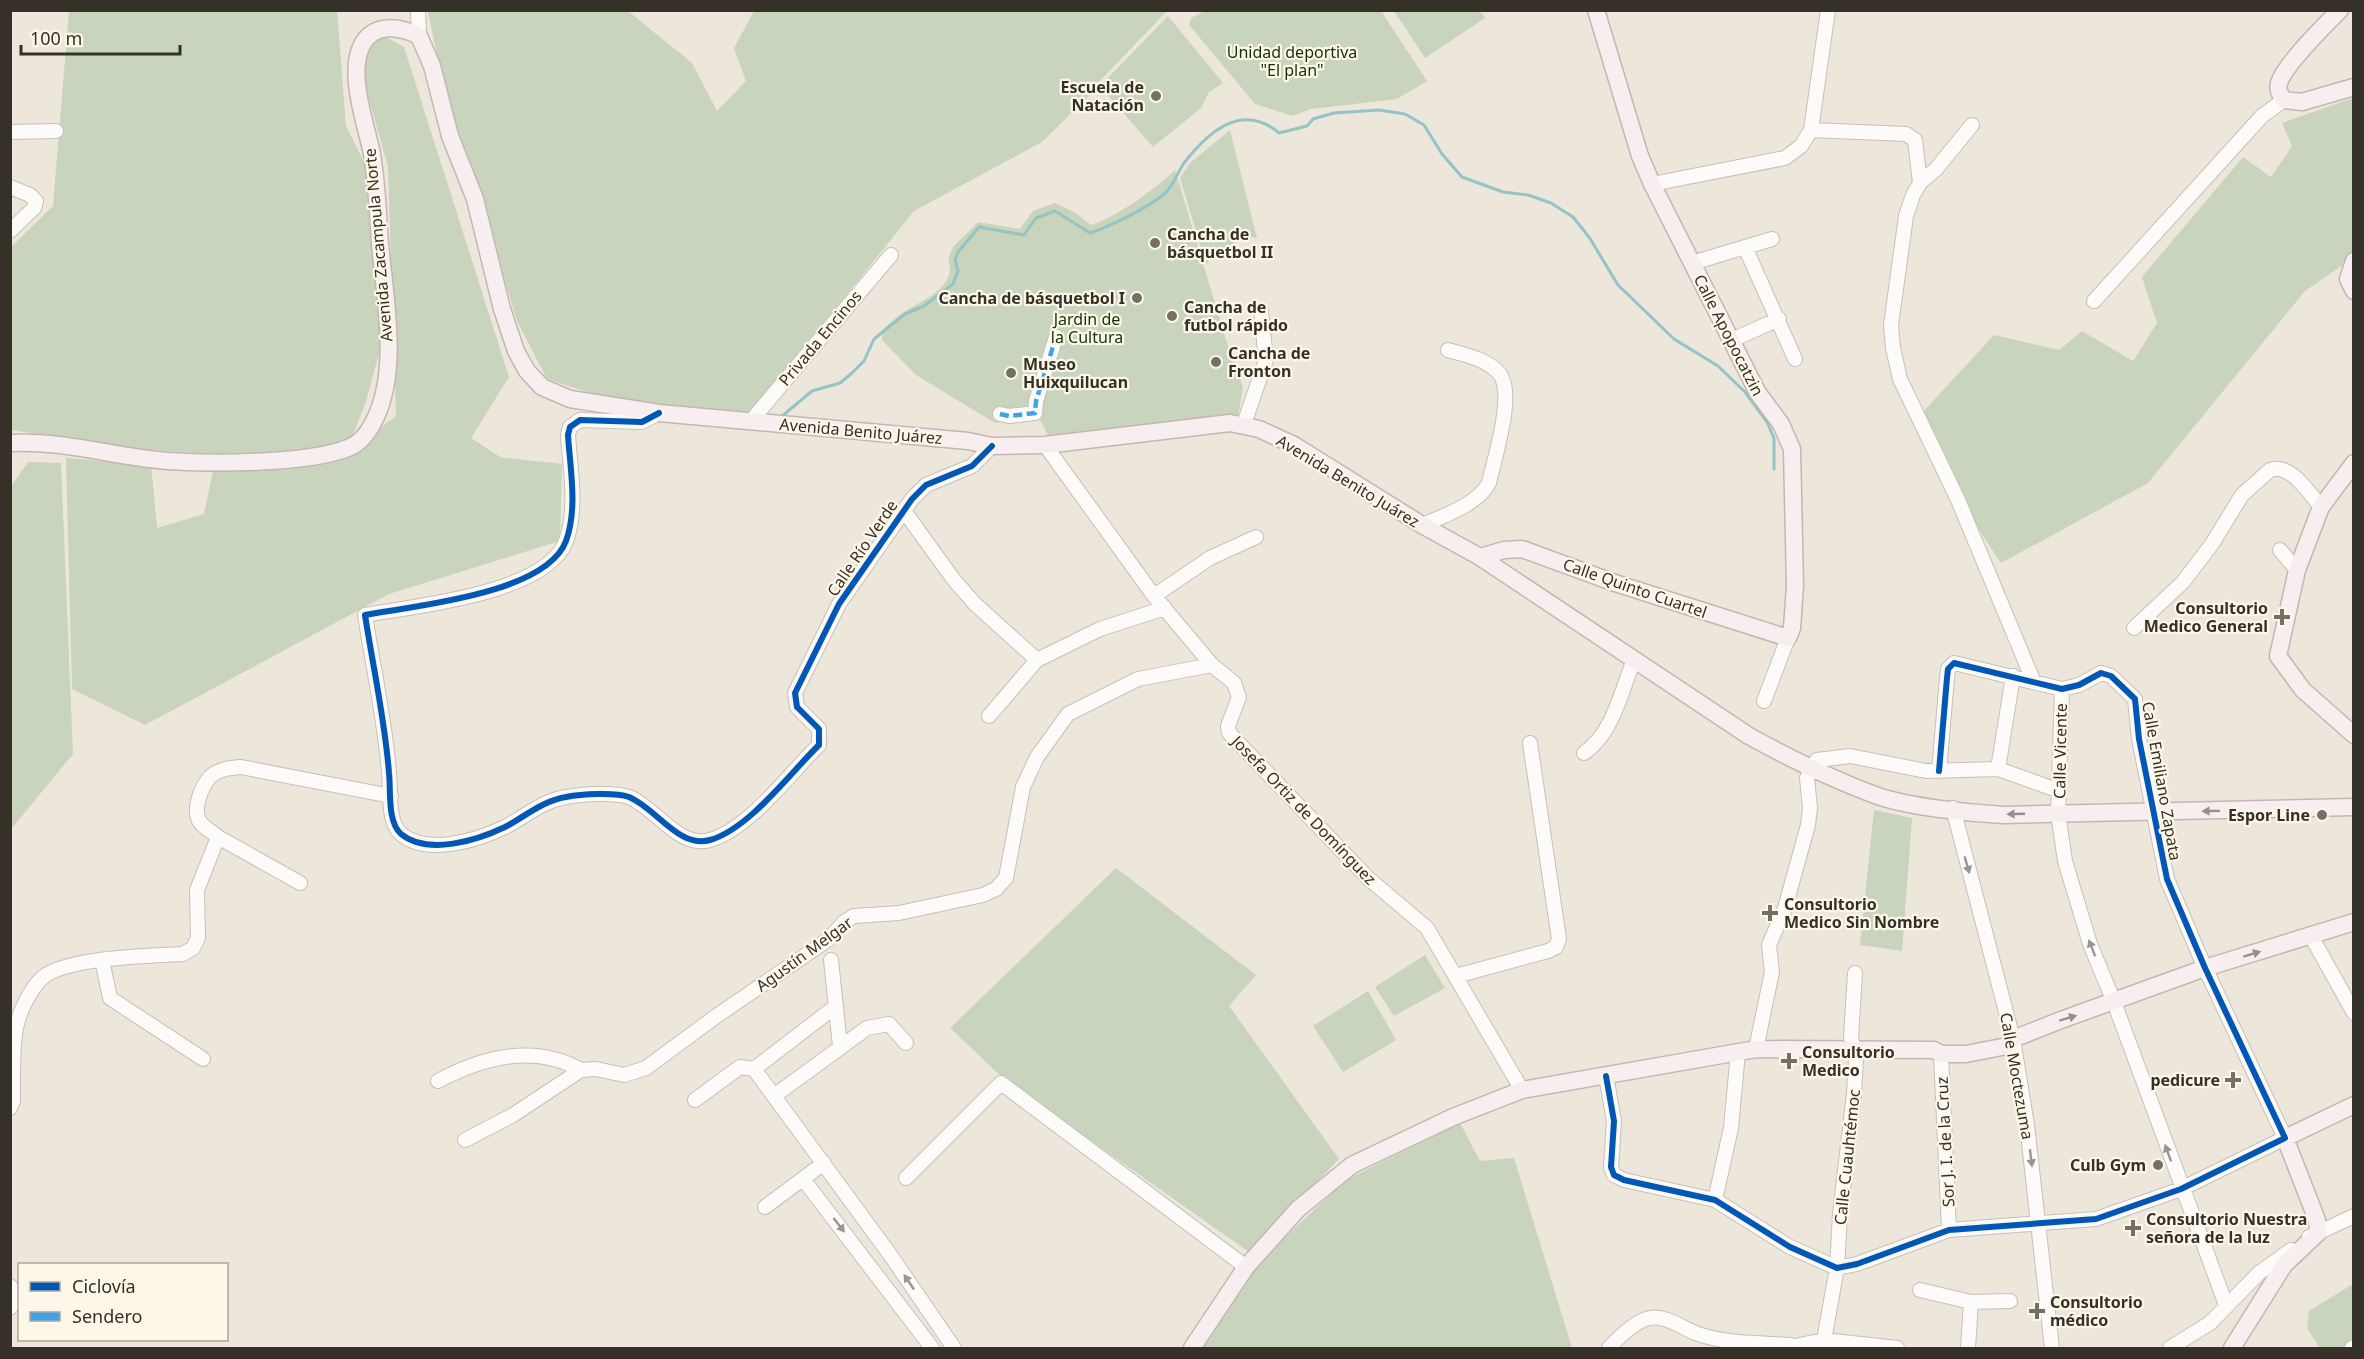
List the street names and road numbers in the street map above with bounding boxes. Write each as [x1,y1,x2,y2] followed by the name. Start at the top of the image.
[359,147,397,343] street label: Avenida Zacampula Norte
[1689,270,1769,400] street label: Calle Apopocatzin
[774,286,866,390] street label: Privada Encinos
[779,413,943,449] street label: Avenida Benito Juárez
[1272,430,1424,532] street label: Avenida Benito Juárez
[822,495,902,601] street label: Calle Río Verde
[1560,553,1710,623] street label: Calle Quinto Cuartel
[2137,700,2187,862] street label: Calle Emiliano Zapata
[2048,703,2072,799] street label: Calle Vicente
[1225,729,1381,889] street label: Josefa Ortiz de Domínguez
[751,911,857,997] street label: Agustín Melgar
[1995,1011,2039,1141] street label: Calle Moctezuma
[1931,1076,1959,1208] street label: Sor J. I. de la Cruz
[1829,1088,1865,1226] street label: Calle Cuauhtémoc

